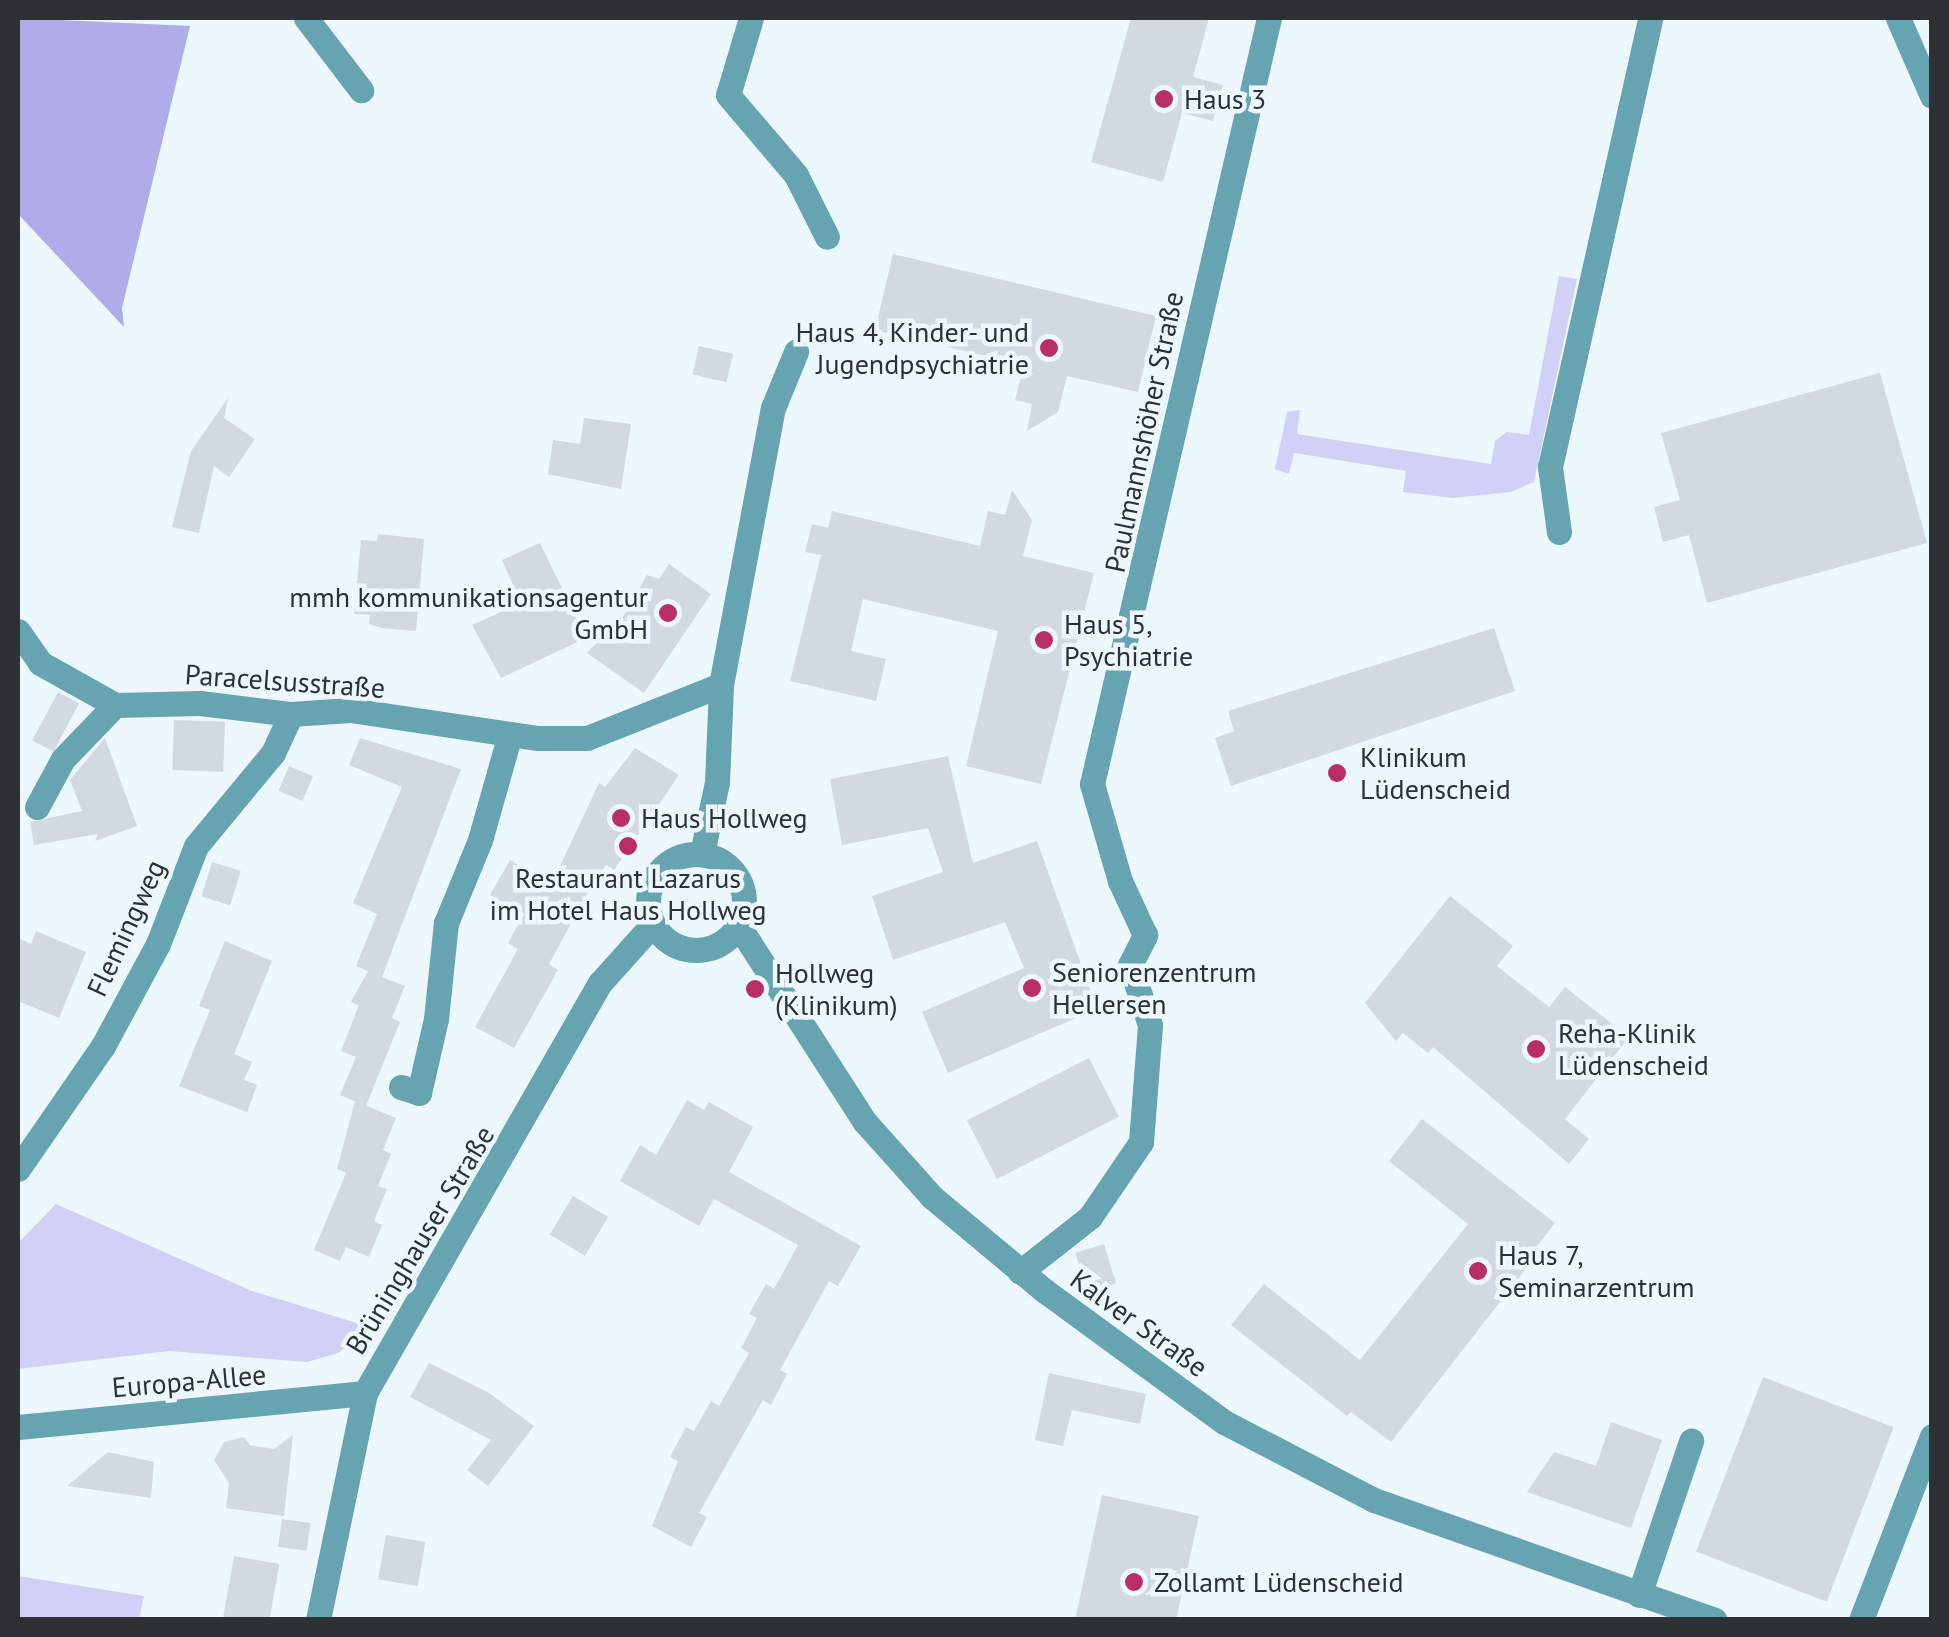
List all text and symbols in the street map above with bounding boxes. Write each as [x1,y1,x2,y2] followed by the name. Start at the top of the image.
[1184,82,1266,116] place label: Haus 3
[1153,88,1175,110] marker: Haus 3
[1098,288,1190,576] street label: Paulmannshöher Straße
[791,315,1029,381] place label: Haus 4, Kinder- und Jugendpsychiatrie
[1038,337,1060,359] marker: Haus 4, Kinder- und Jugendpsychiatrie
[289,580,648,646] place label: mmh kommunikationsagentur GmbH
[657,602,679,624] marker: mmh kommunikationsagentur GmbH
[1064,607,1193,673] place label: Haus 5, Psychiatrie
[1033,629,1055,651] marker: Haus 5, Psychiatrie
[184,657,386,705] street label: Paracelsusstraße
[1360,740,1511,806] place label: Klinikum Lüdenscheid
[1324,760,1350,786] marker: Klinikum Lüdenscheid
[641,801,807,835] place label: Haus Hollweg
[610,807,632,829] marker: Haus Hollweg
[617,835,639,857] marker: Restaurant Lazarus im Hotel Haus Hollweg
[80,854,172,1002] street label: Flemingweg
[489,861,767,927] place label: Restaurant Lazarus im Hotel Haus Hollweg
[1052,955,1256,1021] place label: Seniorenzentrum Hellersen
[775,956,897,1022] place label: Hollweg (Klinikum)
[1021,977,1043,999] marker: Seniorenzentrum Hellersen
[744,978,766,1000] marker: Hollweg (Klinikum)
[1558,1016,1709,1082] place label: Reha-Klinik Lüdenscheid
[1523,1036,1549,1062] marker: Reha-Klinik Lüdenscheid
[339,1120,501,1360] street label: Brüninghauser Straße
[1498,1238,1695,1304] place label: Haus 7, Seminarzentrum
[1467,1260,1489,1282] marker: Haus 7, Seminarzentrum
[1064,1262,1214,1384] street label: Kalver Straße
[111,1358,267,1404] street label: Europa-Allee
[1154,1565,1403,1599] place label: Zollamt Lüdenscheid
[1123,1571,1145,1593] marker: Zollamt Lüdenscheid

